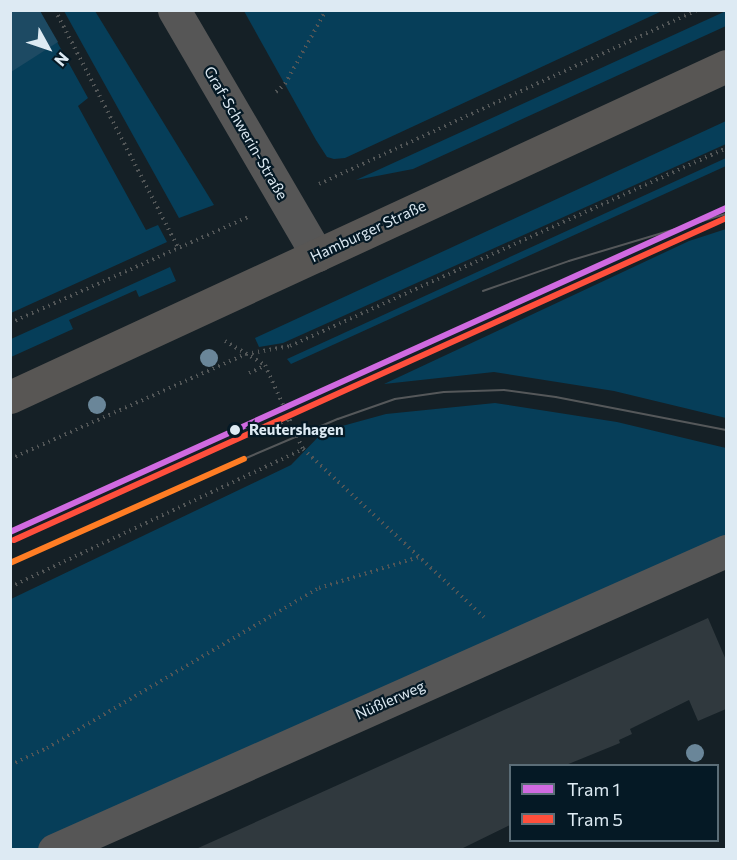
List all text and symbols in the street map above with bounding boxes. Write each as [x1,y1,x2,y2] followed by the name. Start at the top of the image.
[18,18,78,78] north arrow
[51,49,73,71] text: N
[200,63,292,203] street label: Graf-Schwerin-Straße
[307,196,429,266] street label: Hamburger Straße
[226,421,244,439] marker: Reutershagen
[249,421,344,439] place label: Reutershagen
[352,677,428,723] street label: Nüßlerweg
[509,764,719,842] legend
[567,778,620,800] text: Tram 1
[567,808,623,830] text: Tram 5

